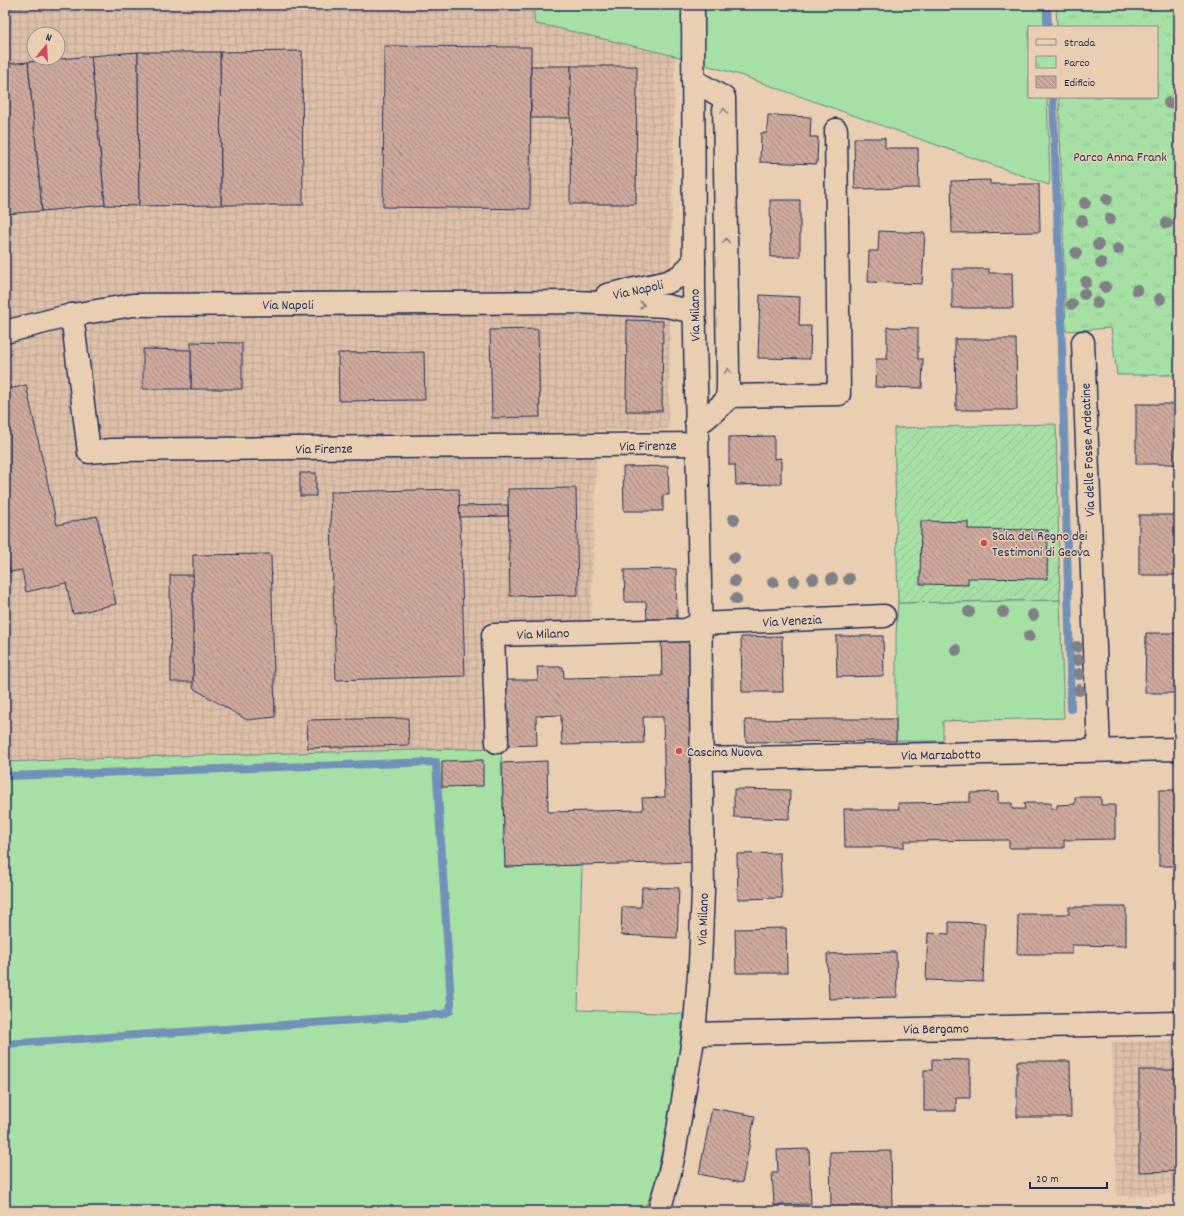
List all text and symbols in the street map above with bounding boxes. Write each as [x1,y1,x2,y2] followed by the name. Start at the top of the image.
[26,26,66,66] north arrow
[1028,26,1158,98] legend
[43,30,54,47] text: N
[1064,35,1095,52] text: Strada
[1064,55,1090,72] text: Parco
[1064,75,1095,92] text: Edificio
[720,108,729,114] one-way arrow
[1073,148,1167,168] park label: Parco Anna Frank
[722,238,730,244] one-way arrow
[611,276,666,306] street label: Via Napoli
[686,289,706,341] street label: Via Milano
[262,296,314,316] street label: Via Napoli
[639,301,645,309] one-way arrow
[724,368,732,374] one-way arrow
[1077,383,1101,517] street label: Via delle Fosse Ardeatine
[619,437,677,457] street label: Via Firenze
[295,440,353,460] street label: Via Firenze
[992,527,1090,563] place label: Sala del Regno dei Testimoni di Geova
[979,538,989,548] marker: Sala del Regno dei Testimoni di Geova
[762,610,823,634] street label: Via Venezia
[517,624,570,646] street label: Via Milano
[687,743,763,763] place label: Cascina Nuova
[901,745,981,767] street label: Via Marzabotto
[674,746,684,756] marker: Cascina Nuova
[693,893,715,946] street label: Via Milano
[903,1019,969,1041] street label: Via Bergamo
[1030,1164,1107,1190] scale bar
[1036,1171,1059,1188] text: 20 m

